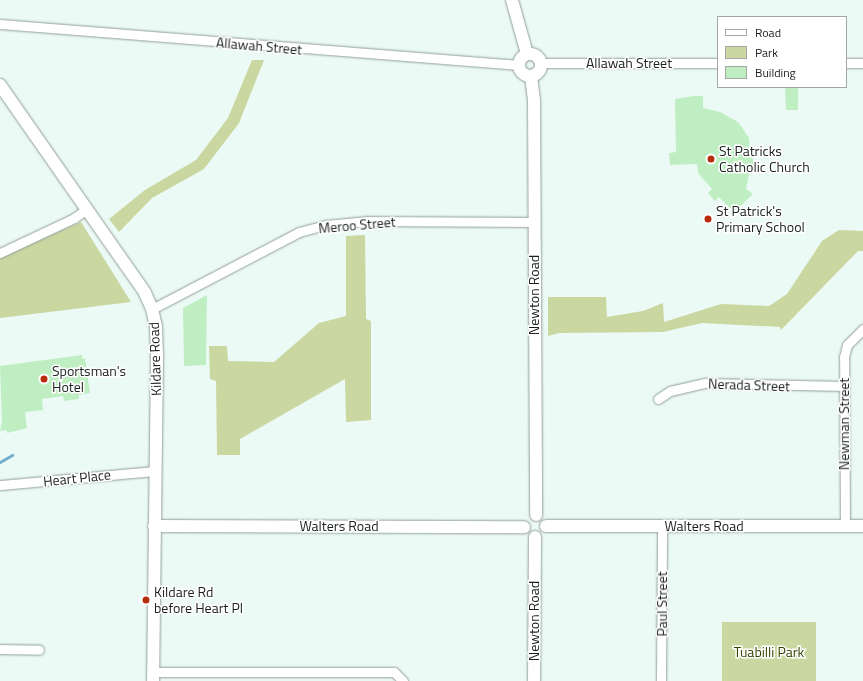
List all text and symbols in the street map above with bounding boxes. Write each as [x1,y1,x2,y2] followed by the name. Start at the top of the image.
[717,16,847,88] legend
[755,23,781,42] text: Road
[215,34,303,58] street label: Allawah Street
[755,43,778,62] text: Park
[586,55,672,71] street label: Allawah Street
[755,63,796,82] text: Building
[719,143,810,176] place label: St Patricks Catholic Church
[706,154,716,164] marker: St Patricks Catholic Church
[716,203,805,236] place label: St Patrick's Primary School
[318,213,396,237] street label: Meroo Street
[703,214,713,224] marker: St Patrick's Primary School
[526,255,542,335] street label: Newton Road
[145,322,165,396] street label: Kildare Road
[52,363,126,396] place label: Sportsman's Hotel
[39,374,49,384] marker: Sportsman's Hotel
[708,375,790,395] street label: Nerada Street
[836,378,852,470] street label: Newman Street
[42,466,112,490] street label: Heart Place
[299,518,379,534] street label: Walters Road
[664,518,744,534] street label: Walters Road
[654,571,670,637] street label: Paul Street
[526,581,542,661] street label: Newton Road
[154,584,243,616] place label: Kildare Rd before Heart Pl
[141,595,151,605] marker: Kildare Rd before Heart Pl
[734,644,804,660] park label: Tuabilli Park

